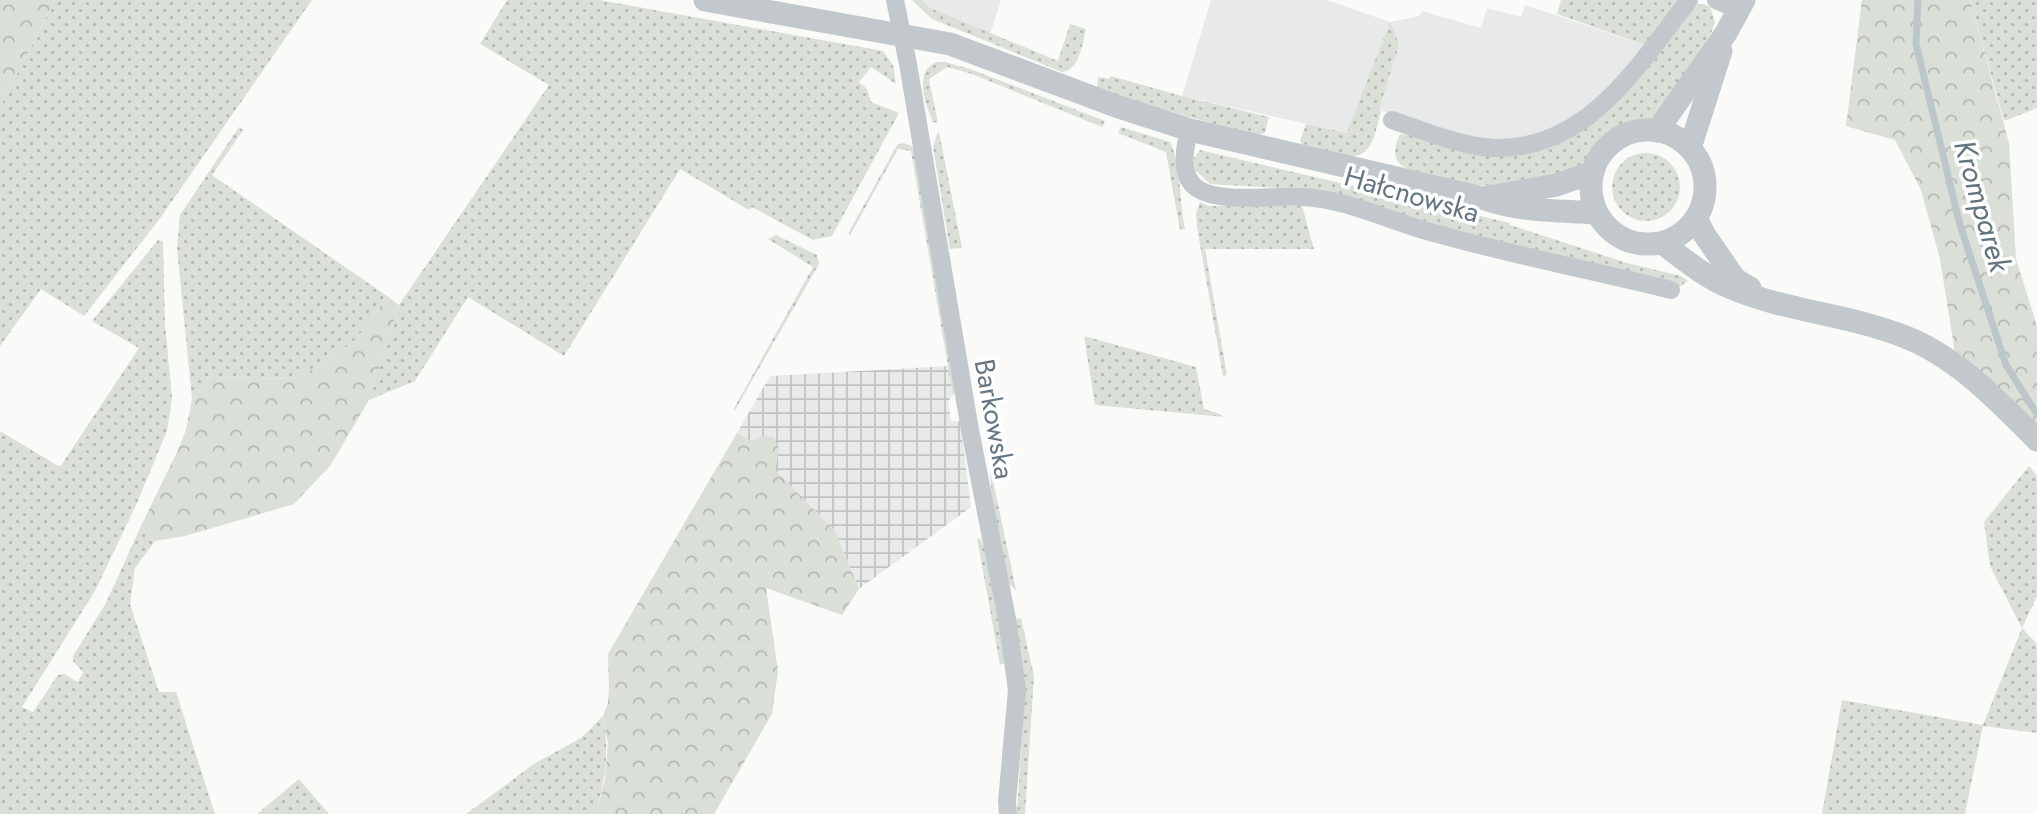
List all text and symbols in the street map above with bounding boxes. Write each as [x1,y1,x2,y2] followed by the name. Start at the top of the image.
[1943,135,2022,278] water label: Kromparek
[1339,156,1484,233] street label: Hałcnowska
[964,356,1025,483] street label: Barkowska

